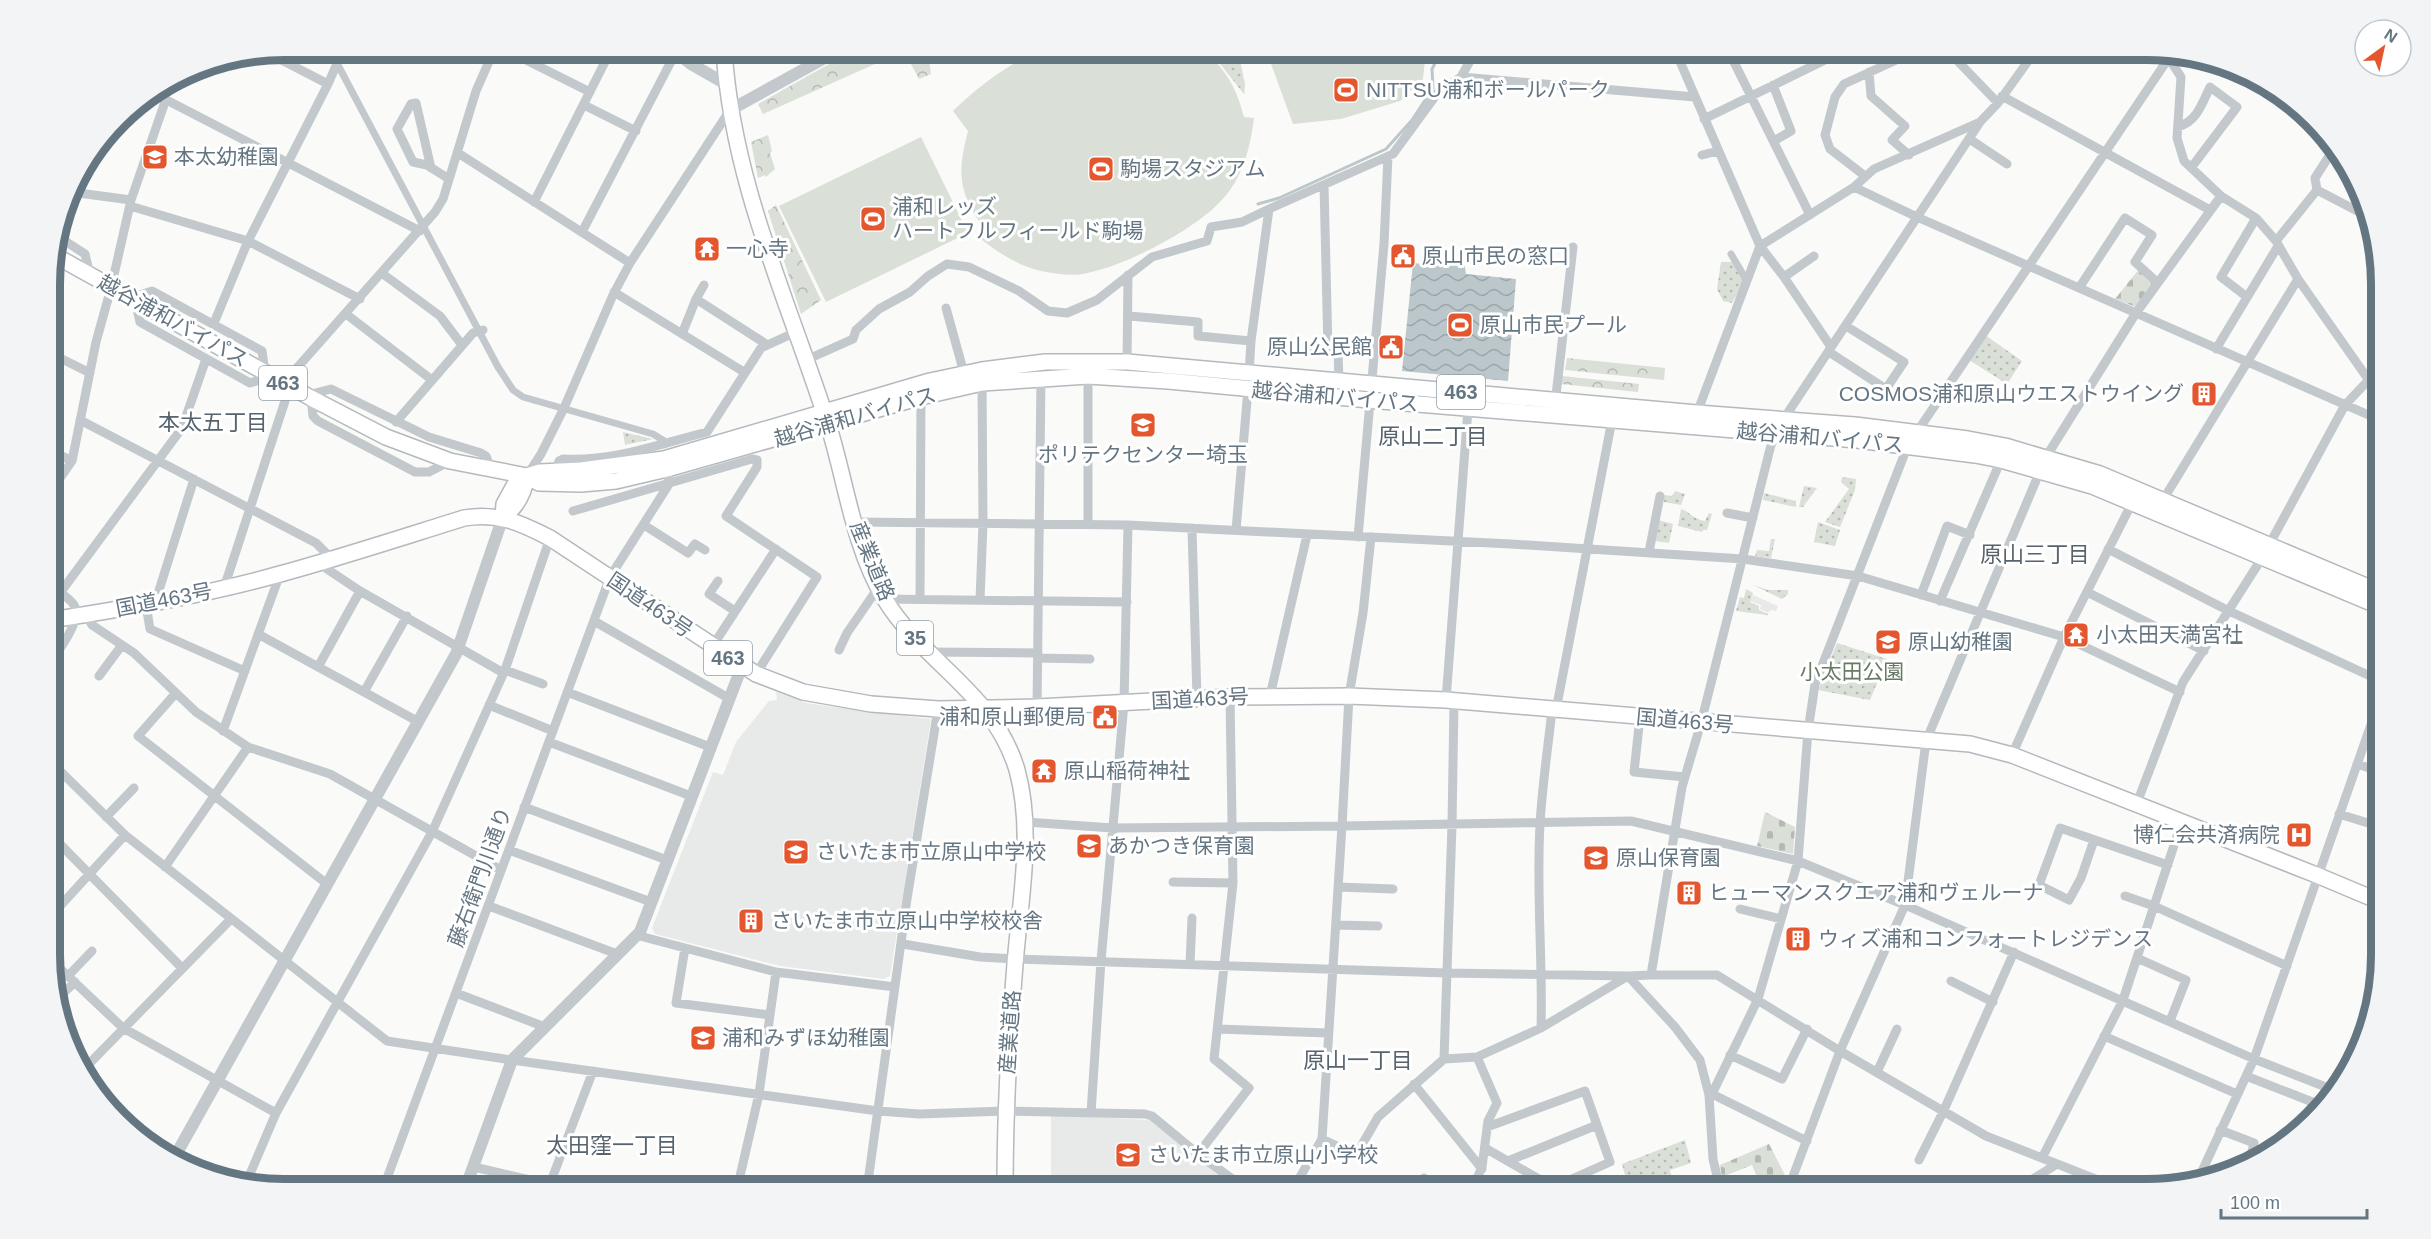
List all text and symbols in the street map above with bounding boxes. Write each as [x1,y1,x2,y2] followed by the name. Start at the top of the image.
[2353,18,2413,78] north arrow
[2381,26,2400,46] text: N
[1331,75,1361,105] sports icon: NITTSU浦和ボールパーク
[1366,78,1610,101] place label: NITTSU浦和ボールパーク
[140,142,170,172] school or university icon: 本太幼稚園
[174,145,279,168] place label: 本太幼稚園
[1086,154,1116,184] sports icon: 駒場スタジアム
[1120,157,1266,180] place label: 駒場スタジアム
[892,195,1144,242] place label: 浦和レッズ ハートフルフィールド駒場
[858,204,888,234] sports icon: 浦和レッズ ハートフルフィールド駒場
[692,234,722,264] temple icon: 一心寺
[726,237,789,260] place label: 一心寺
[1388,241,1418,271] public building icon: 原山市民の窓口
[1422,244,1569,267] place label: 原山市民の窓口
[94,270,252,371] street label: 越谷浦和バイパス
[1445,310,1475,340] sports icon: 原山市民プール
[1480,313,1627,336] place label: 原山市民プール
[1376,332,1406,362] public building icon: 原山公民館
[1267,335,1372,358] place label: 原山公民館
[259,366,307,400] road number: 463
[1437,375,1485,409] road number: 463
[1251,378,1420,415] street label: 越谷浦和バイパス
[2189,379,2219,409] building icon: COSMOS浦和原山ウエストウイング
[771,382,939,451] street label: 越谷浦和バイパス
[1839,382,2184,405] place label: COSMOS浦和原山ウエストウイング
[158,410,268,435] district label: 本太五丁目
[1128,410,1158,440] school or university icon: ポリテクセンター埼玉
[1736,419,1905,456] street label: 越谷浦和バイパス
[1378,424,1488,449] district label: 原山二丁目
[1038,443,1248,466] place label: ポリテクセンター埼玉
[846,518,899,604] street label: 産業道路
[1980,542,2090,567] district label: 原山三丁目
[603,568,697,642] street label: 国道463号
[114,579,214,620] street label: 国道463号
[2061,620,2091,650] temple icon: 小太田天満宮社
[897,621,933,655] road number: 35
[2096,623,2243,646] place label: 小太田天満宮社
[1873,627,1903,657] school or university icon: 原山幼稚園
[1908,630,2013,653] place label: 原山幼稚園
[704,641,752,675] road number: 463
[1800,660,1905,683] park label: 小太田公園
[1150,684,1250,713] street label: 国道463号
[1090,702,1120,732] public building icon: 浦和原山郵便局
[939,705,1086,728] place label: 浦和原山郵便局
[1635,705,1735,736] street label: 国道463号
[1029,756,1059,786] temple icon: 原山稲荷神社
[1064,759,1190,782] place label: 原山稲荷神社
[444,804,515,950] street label: 藤右衛門川通り
[2284,820,2314,850] hospital icon: 博仁会共済病院
[2133,823,2280,846] place label: 博仁会共済病院
[1074,831,1104,861] school or university icon: あかつき保育園
[1108,834,1255,857] place label: あかつき保育園
[781,837,811,867] school or university icon: さいたま市立原山中学校
[816,840,1046,863] place label: さいたま市立原山中学校
[1581,843,1611,873] school or university icon: 原山保育園
[1616,846,1721,869] place label: 原山保育園
[1674,878,1704,908] building icon: ヒューマンスクエア浦和ヴェルーナ
[1708,881,2044,904] place label: ヒューマンスクエア浦和ヴェルーナ
[736,906,766,936] building icon: さいたま市立原山中学校校舎
[771,909,1043,932] place label: さいたま市立原山中学校校舎
[1783,924,1813,954] building icon: ウィズ浦和コンフォートレジデンス
[1818,927,2153,950] place label: ウィズ浦和コンフォートレジデンス
[995,989,1024,1075] street label: 産業道路
[688,1023,718,1053] school or university icon: 浦和みずほ幼稚園
[722,1026,890,1049] place label: 浦和みずほ幼稚園
[1303,1048,1413,1073] district label: 原山一丁目
[546,1133,678,1158] district label: 太田窪一丁目
[1113,1140,1143,1170] school or university icon: さいたま市立原山小学校
[1148,1143,1378,1166] place label: さいたま市立原山小学校
[2221,1182,2366,1220] scale bar
[2230,1193,2280,1213] text: 100 m

